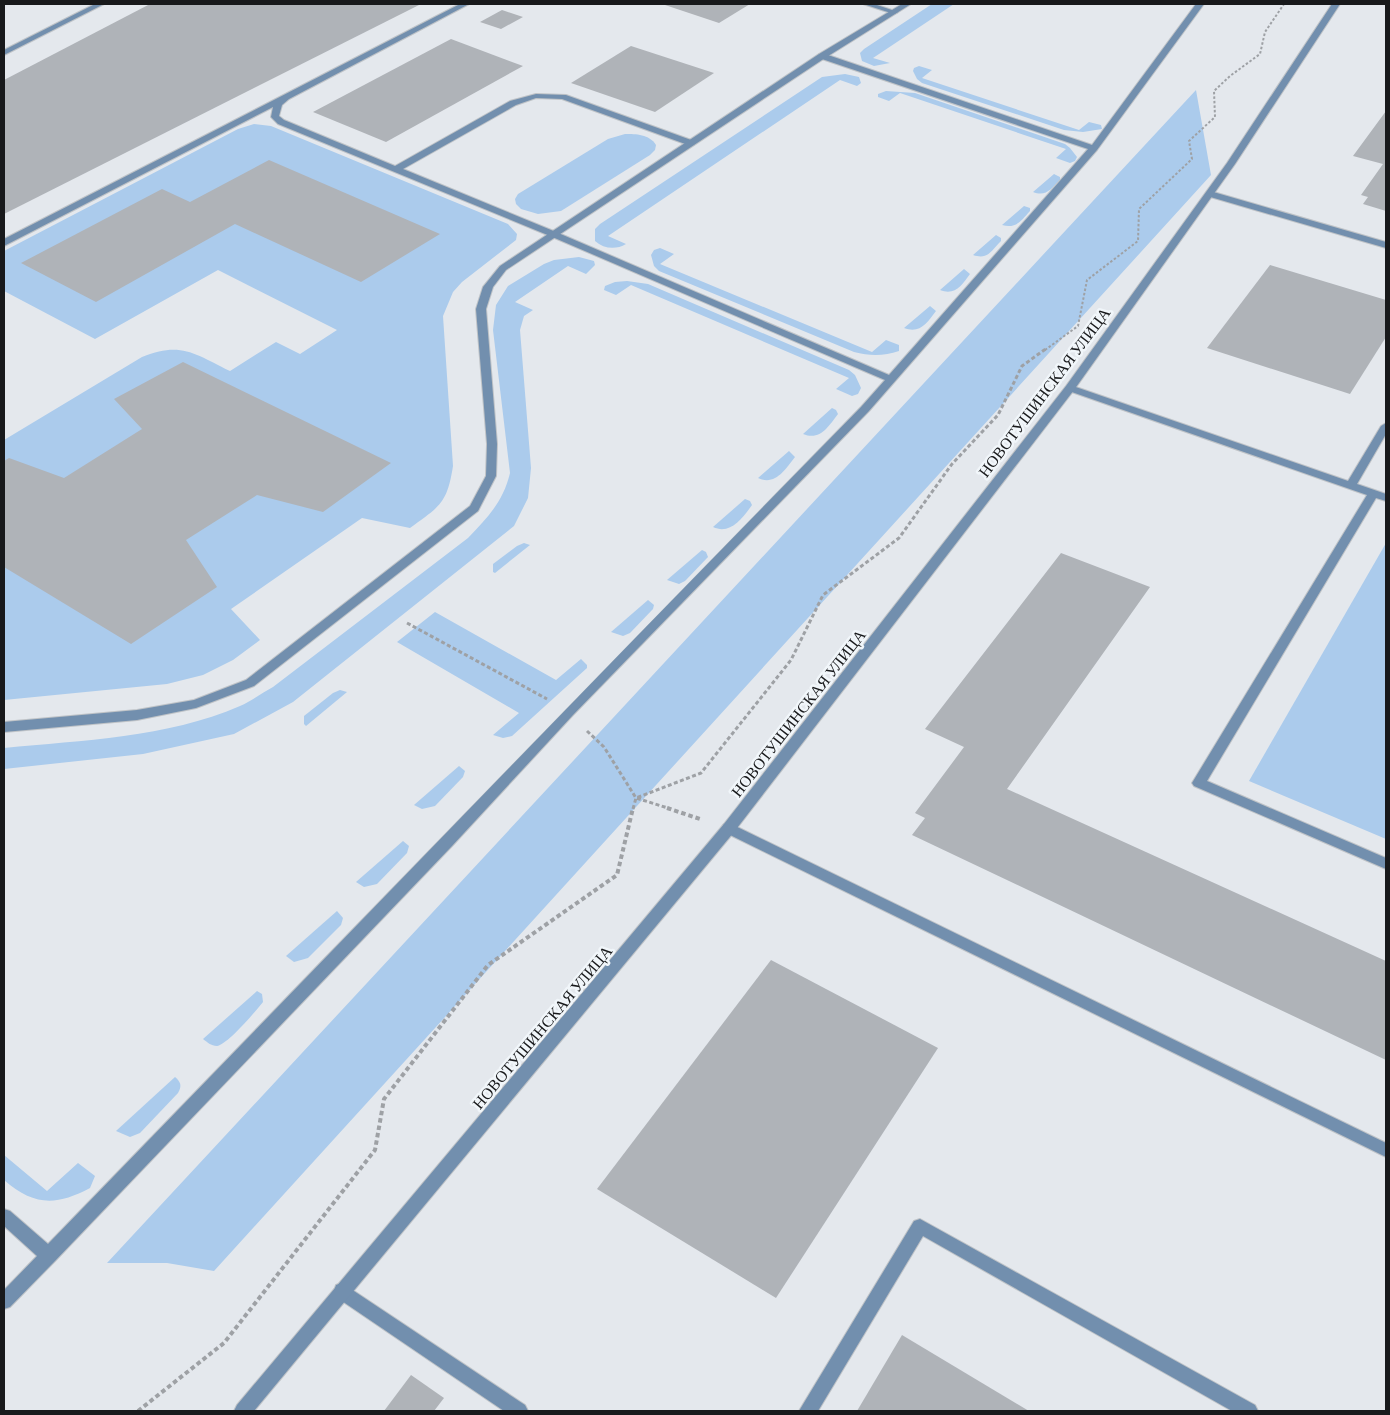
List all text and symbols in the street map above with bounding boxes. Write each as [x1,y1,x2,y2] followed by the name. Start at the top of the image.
[975,304,1115,481] street label: НОВОТУШИНСКАЯ УЛИЦА
[728,626,870,801] street label: НОВОТУШИНСКАЯ УЛИЦА
[469,942,617,1113] street label: НОВОТУШИНСКАЯ УЛИЦА

